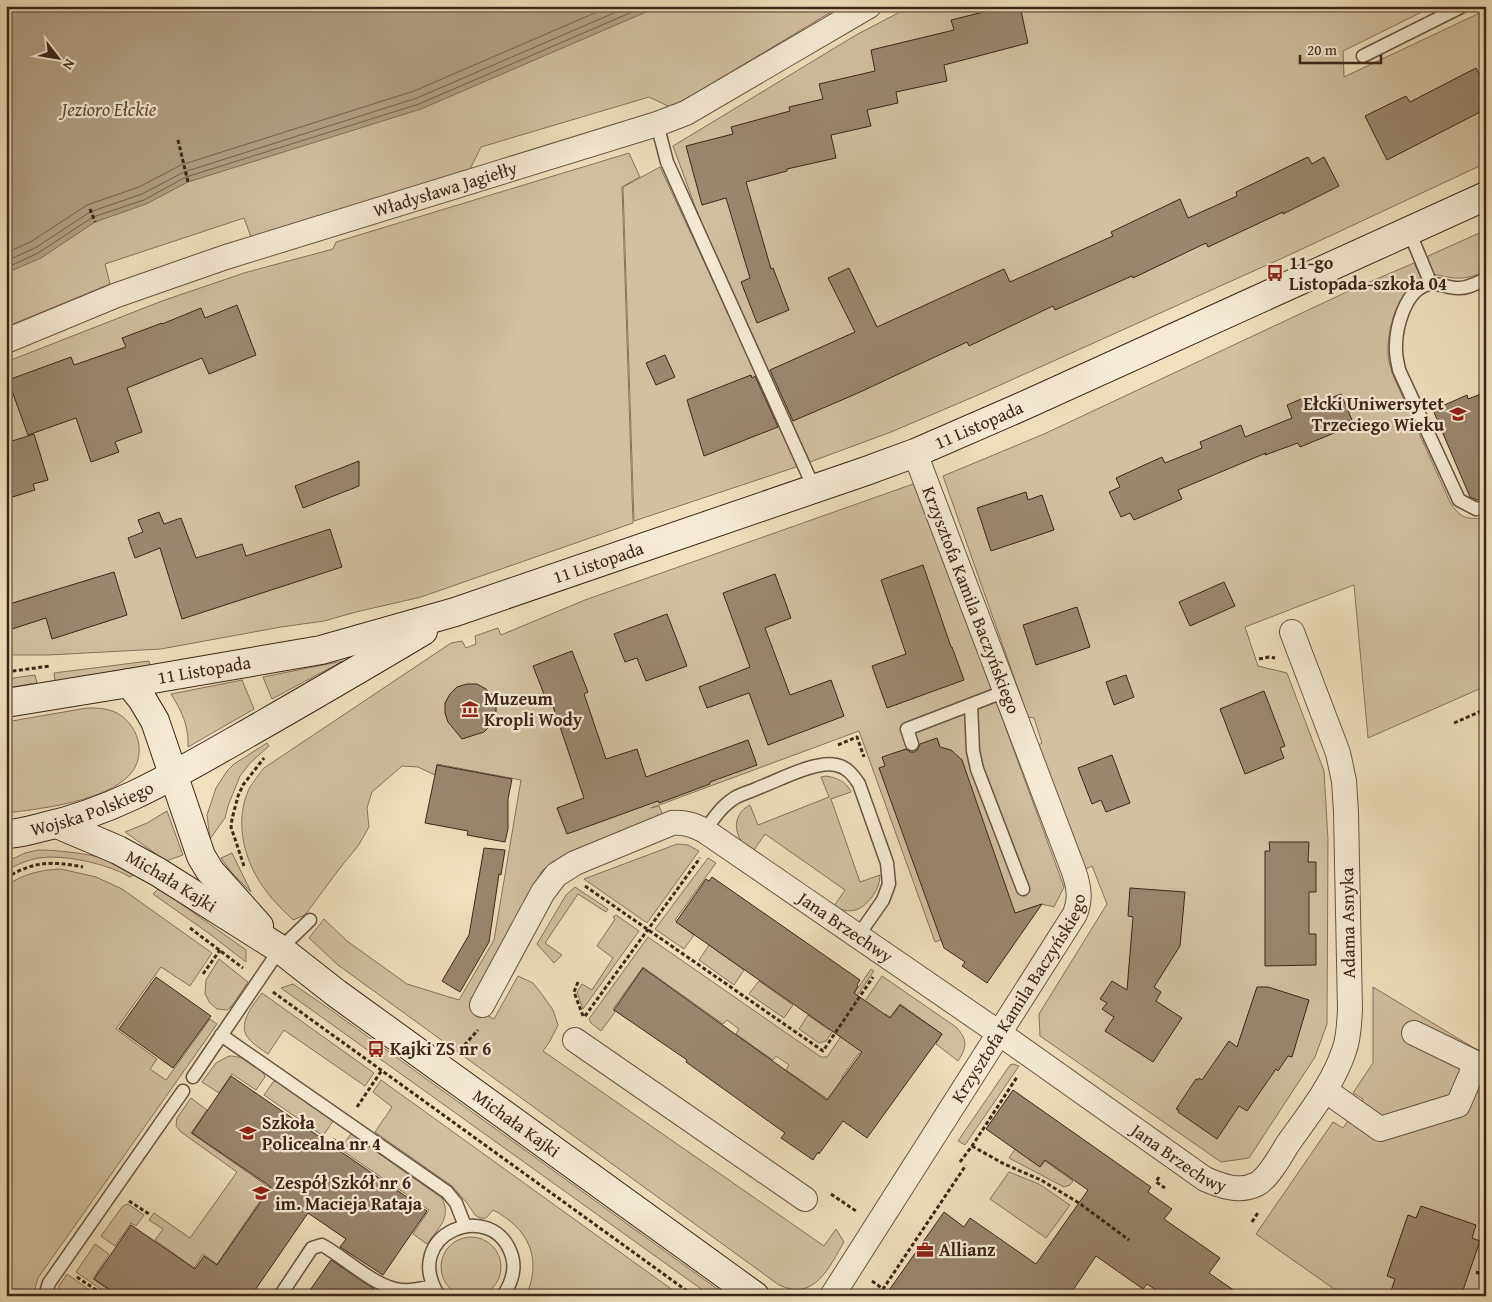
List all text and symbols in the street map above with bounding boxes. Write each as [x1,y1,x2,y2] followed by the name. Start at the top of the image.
[32,32,82,82] north arrow
[1300,32,1381,64] scale bar
[1307,39,1338,60] text: 20 m
[58,56,80,74] text: N
[59,95,157,123] water label: Jezioro Ełckie
[370,154,521,224] street label: Władysława Jagiełły
[1289,249,1447,297] place label: 11-go Listopada-szkoła 04
[1265,263,1285,283] bus stop icon: 11-go Listopada-szkoła 04
[1303,390,1445,438] place label: Ełcki Uniwersytet Trzeciego Wieku
[930,393,1028,456] street label: 11 Listopada
[1448,404,1468,424] school or university icon: Ełcki Uniwersytet Trzeciego Wieku
[916,482,1027,717] street label: Krzysztofa Kamila Baczyńskiego
[549,534,647,590] street label: 11 Listopada
[155,648,253,691] street label: 11 Listopada
[484,685,583,733] place label: Muzeum Kropli Wody
[460,699,480,719] museum icon: Muzeum Kropli Wody
[27,774,158,843] street label: Wojska Polskiego
[121,843,222,919] street label: Michała Kajki
[1333,867,1362,979] street label: Adama Asnyka
[791,884,899,969] street label: Jana Brzechwy
[944,893,1092,1108] street label: Krzysztofa Kamila Baczyńskiego
[390,1035,491,1062] place label: Kajki ZS nr 6
[366,1039,386,1059] bus stop icon: Kajki ZS nr 6
[467,1082,566,1164] street label: Michała Kajki
[262,1109,381,1157] place label: Szkoła Policealna nr 4
[1124,1116,1230,1199] street label: Jana Brzechwy
[238,1123,258,1143] school or university icon: Szkoła Policealna nr 4
[275,1169,423,1217] place label: Zespół Szkół nr 6 im. Macieja Rataja
[251,1183,271,1203] school or university icon: Zespół Szkół nr 6 im. Macieja Rataja
[939,1236,996,1263] place label: Allianz
[915,1240,935,1260] office icon: Allianz

